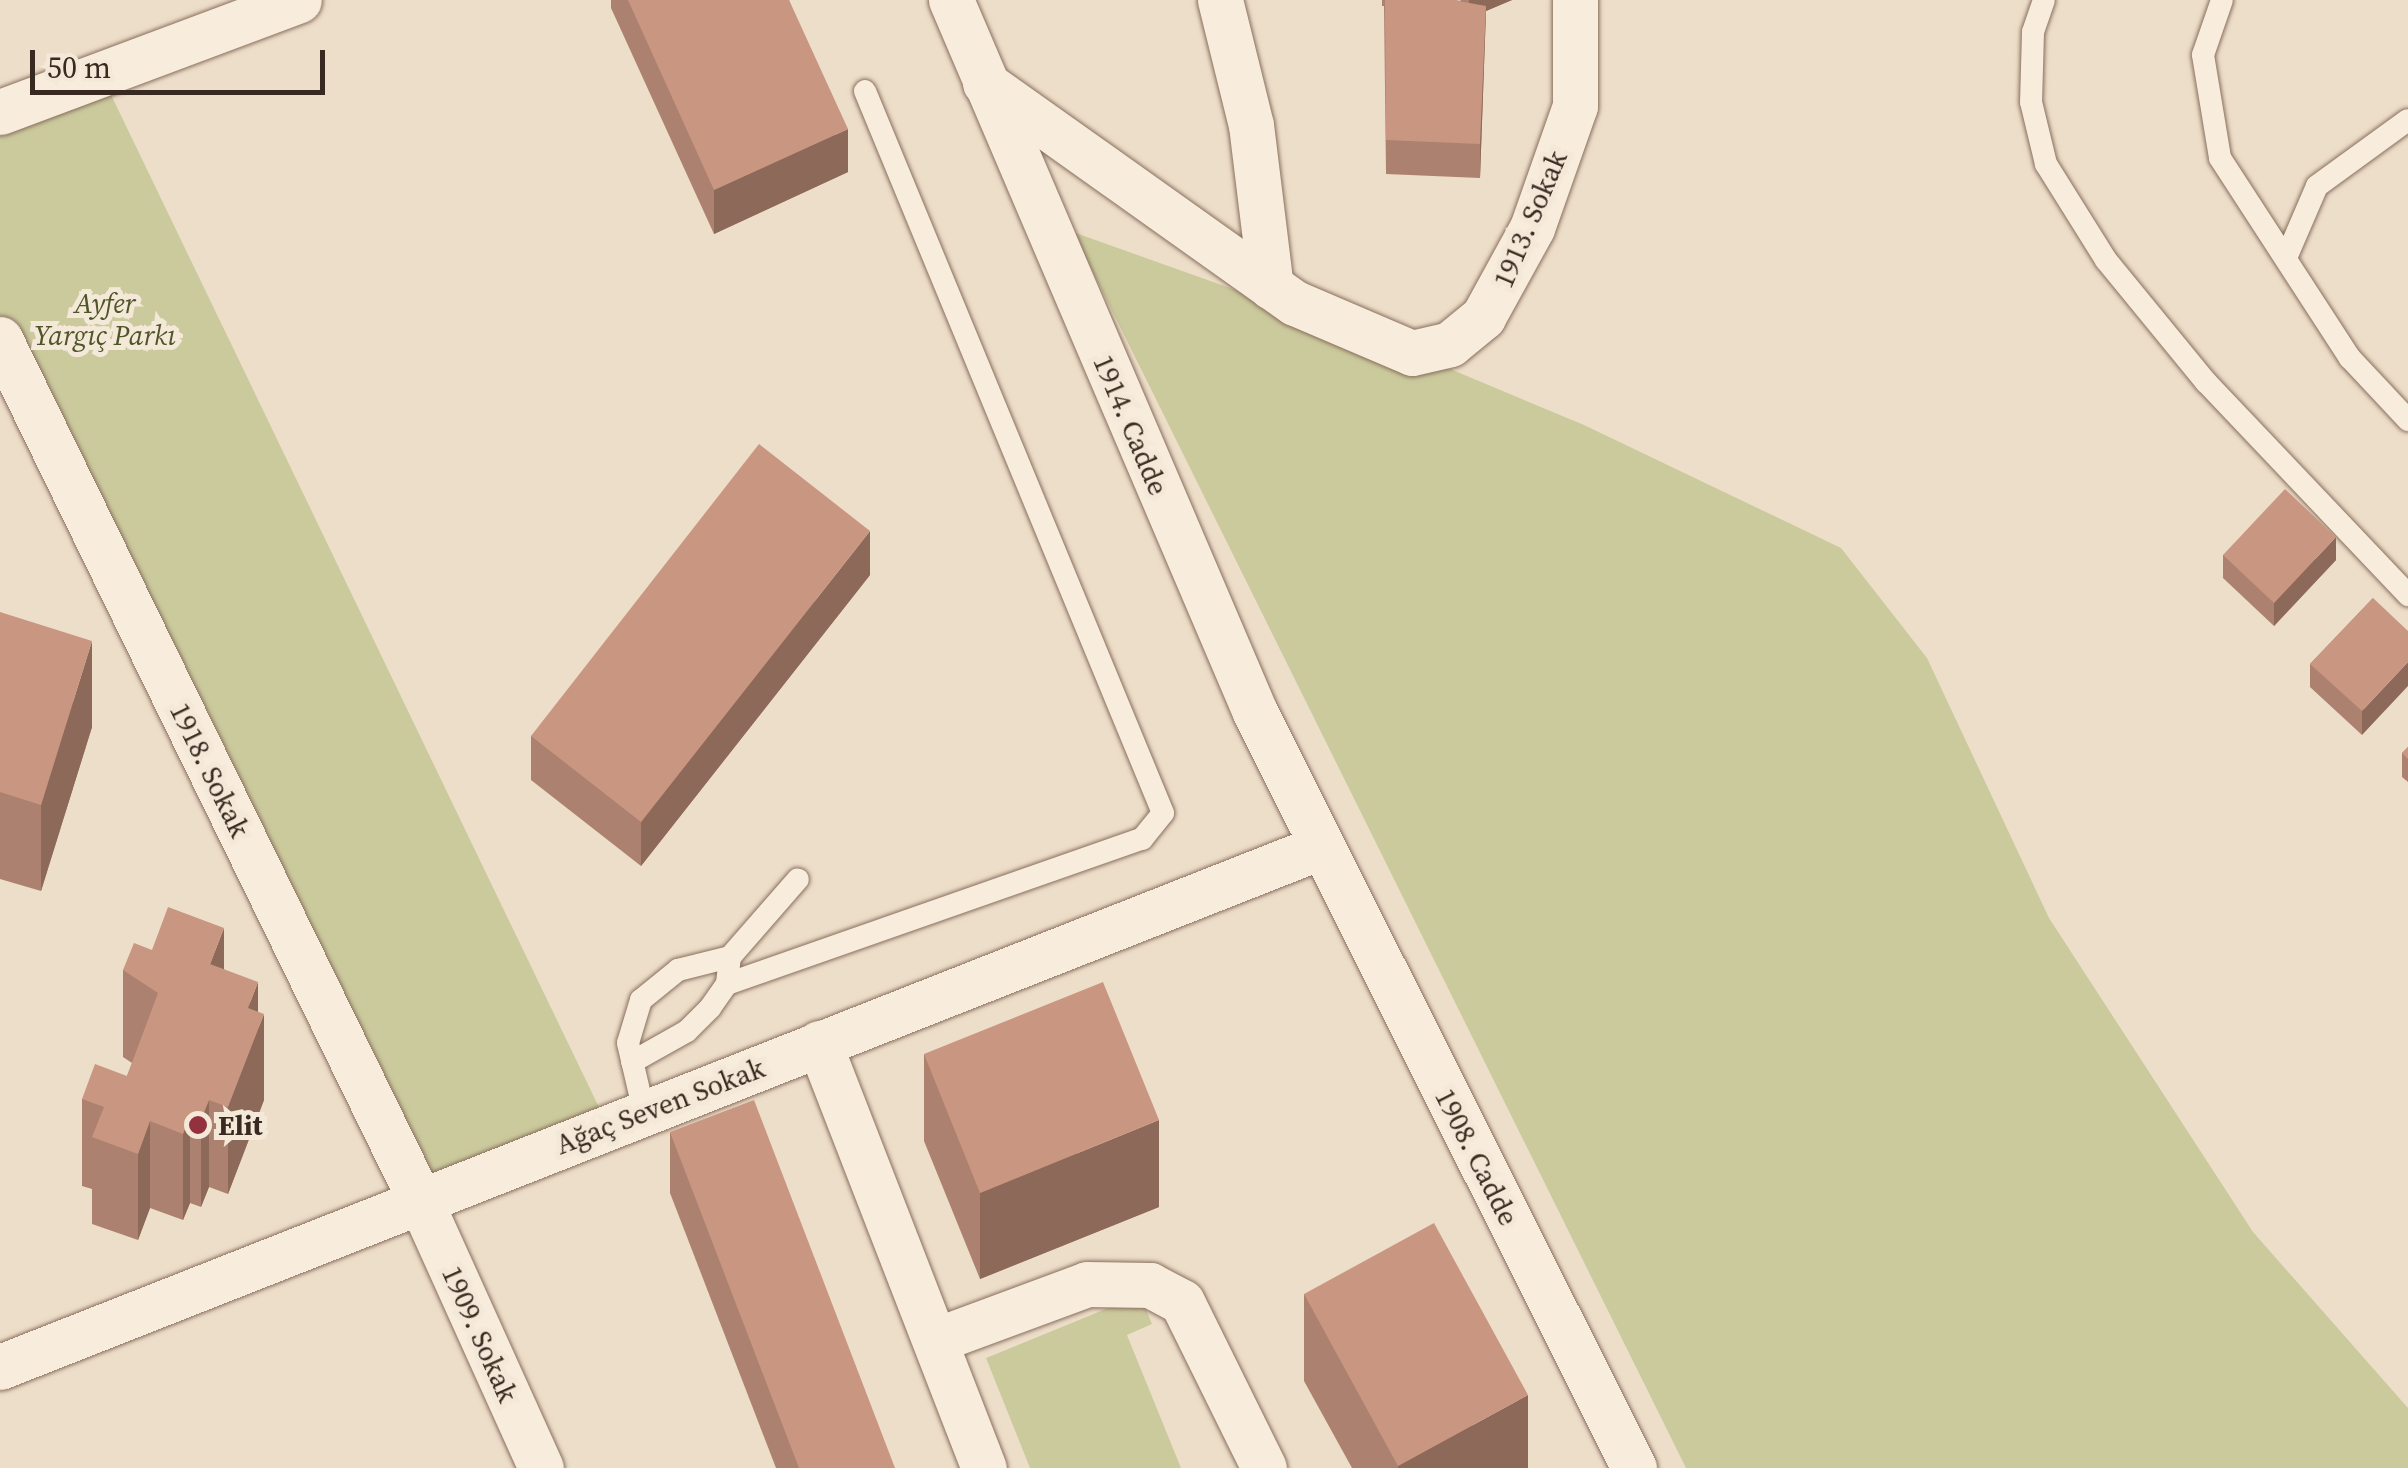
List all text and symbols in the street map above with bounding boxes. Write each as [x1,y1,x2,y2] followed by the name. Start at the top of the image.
[35,30,330,92] scale bar
[47,47,111,88] text: 50 m
[1486,146,1574,292] street label: 1913. Sokak
[34,286,176,352] park label: Ayfer Yargıç Parkı
[1086,350,1176,500] street label: 1914. Cadde
[163,697,257,843] street label: 1918. Sokak
[551,1051,769,1161] street label: Ağaç Seven Sokak
[1428,1083,1526,1231] street label: 1908. Cadde
[218,1108,263,1142] place label: Elit
[187,1114,209,1136] marker: Elit
[435,1261,525,1407] street label: 1909. Sokak

